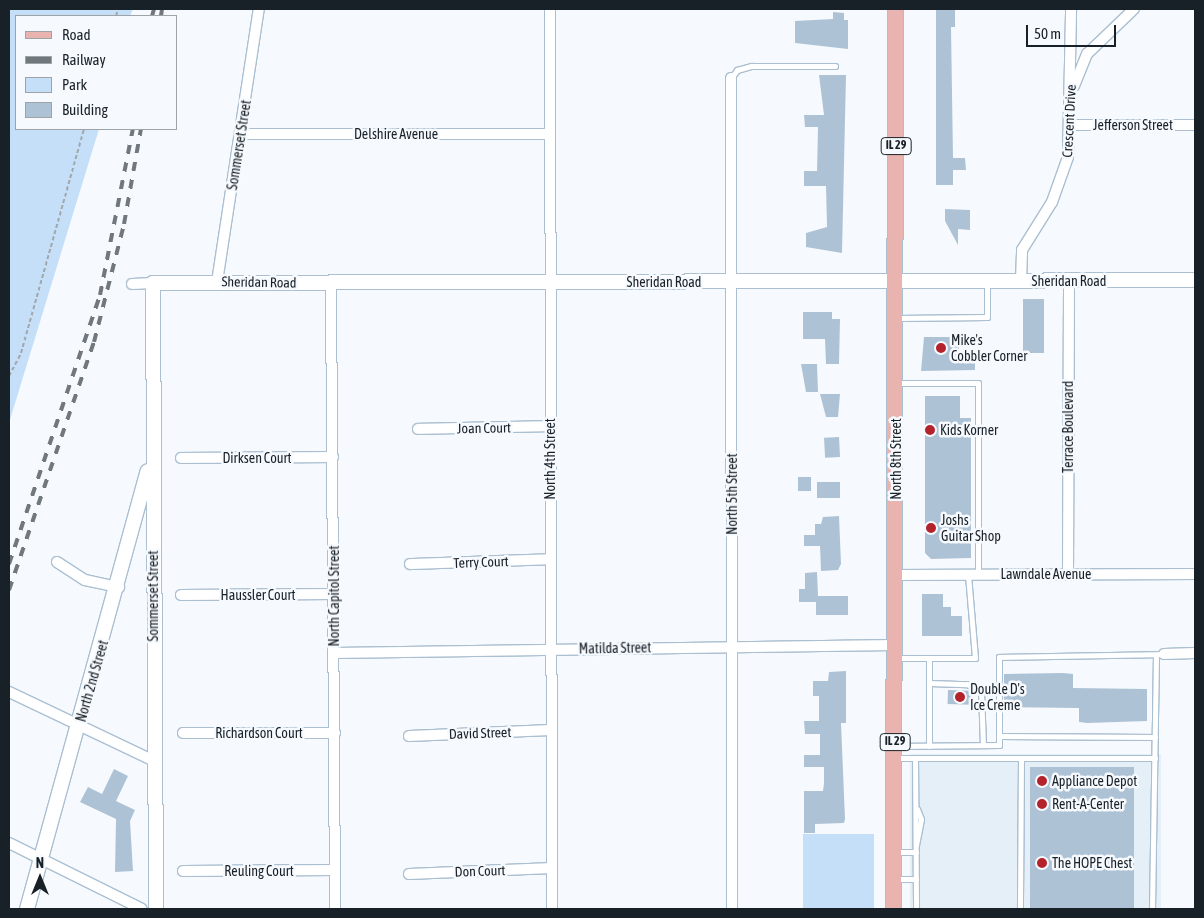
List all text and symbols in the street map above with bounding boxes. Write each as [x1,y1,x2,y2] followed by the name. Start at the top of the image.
[15,15,178,130] legend
[1029,15,1119,47] scale bar
[1034,25,1061,42] text: 50 m
[62,26,91,43] text: Road
[62,51,106,68] text: Railway
[62,76,87,93] text: Park
[1059,84,1079,158] street label: Crescent Drive
[224,99,254,191] street label: Sommerset Street
[62,101,108,118] text: Building
[1093,117,1173,133] street label: Jefferson Street
[354,126,438,142] street label: Delshire Avenue
[880,136,912,156] road number: IL 29
[221,273,297,291] street label: Sheridan Road
[1032,273,1106,289] street label: Sheridan Road
[627,274,701,290] street label: Sheridan Road
[951,332,1027,364] place label: Mike's Cobbler Corner
[935,342,947,354] marker: Mike's Cobbler Corner
[1060,381,1076,473] street label: Terrace Boulevard
[542,418,558,500] street label: North 4th Street
[888,418,904,500] street label: North 8th Street
[457,419,511,437] street label: Joan Court
[940,422,998,438] place label: Kids Korner
[924,424,936,436] marker: Kids Korner
[222,450,292,466] street label: Dirksen Court
[724,453,740,535] street label: North 5th Street
[941,512,1001,544] place label: Joshs Guitar Shop
[925,522,937,534] marker: Joshs Guitar Shop
[326,545,342,647] street label: North Capitol Street
[145,550,161,642] street label: Sommerset Street
[453,553,509,571] street label: Terry Court
[1001,566,1091,582] street label: Lawndale Avenue
[221,587,295,603] street label: Haussler Court
[72,638,112,724] street label: North 2nd Street
[579,639,651,657] street label: Matilda Street
[970,681,1025,714] place label: Double D's Ice Creme
[954,691,966,703] marker: Double D's Ice Creme
[448,724,512,742] street label: David Street
[215,725,303,741] street label: Richardson Court
[879,732,911,752] road number: IL 29
[1052,773,1137,789] place label: Appliance Depot
[1036,775,1048,787] marker: Appliance Depot
[1052,796,1124,812] place label: Rent-A-Center
[1036,798,1048,810] marker: Rent-A-Center
[15,853,65,903] north arrow
[36,855,44,871] text: N
[1052,855,1132,871] place label: The HOPE Chest
[1036,857,1048,869] marker: The HOPE Chest
[454,862,506,880] street label: Don Court
[224,863,294,879] street label: Reuling Court

